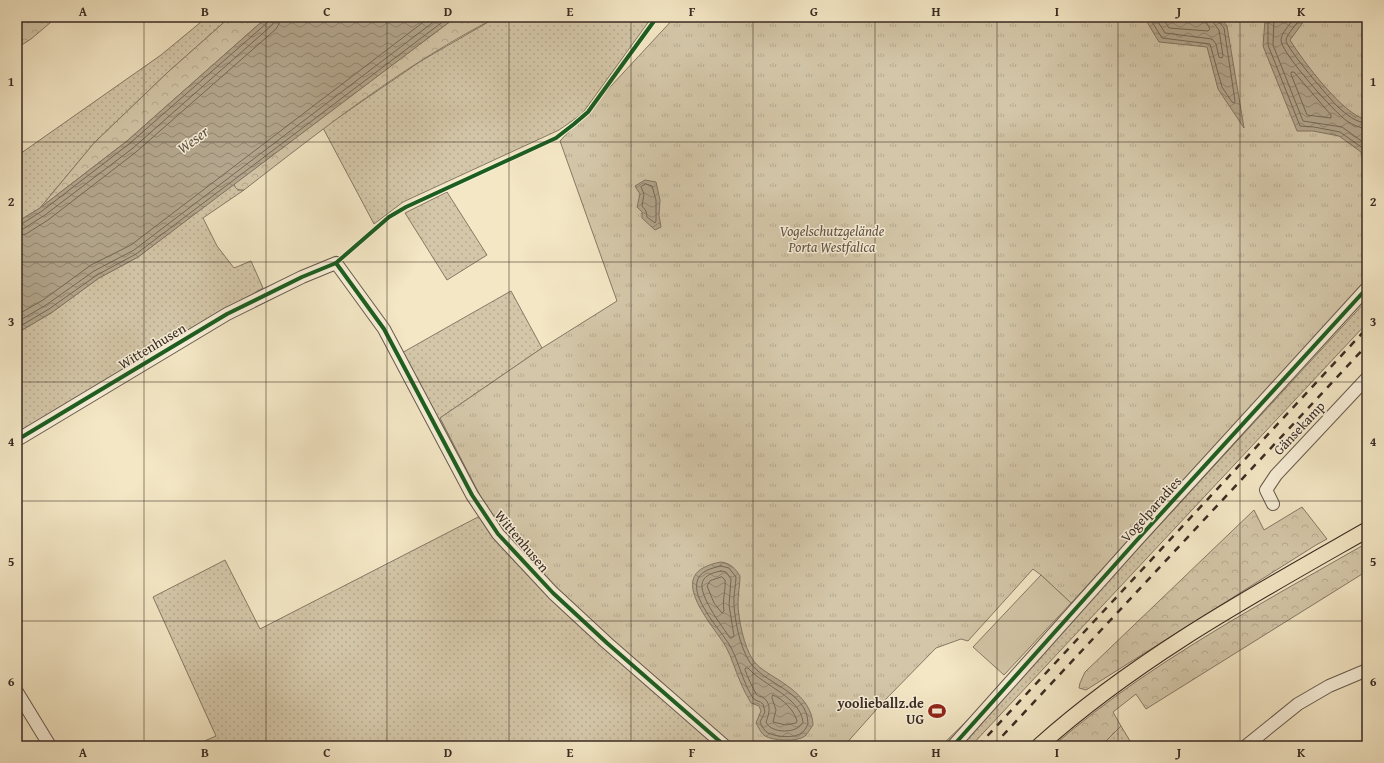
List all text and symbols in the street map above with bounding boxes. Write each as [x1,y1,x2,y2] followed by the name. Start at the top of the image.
[79,2,88,21] text: A
[201,2,209,21] text: B
[323,2,331,21] text: C
[444,2,452,21] text: D
[567,2,574,21] text: E
[689,2,696,21] text: F
[810,2,818,21] text: G
[931,2,941,21] text: H
[1055,2,1059,21] text: I
[1175,2,1182,21] text: J
[1297,2,1306,21] text: K
[8,72,14,91] text: 1
[1370,72,1376,91] text: 1
[173,121,213,158] water label: Weser
[8,192,15,211] text: 2
[1370,192,1377,211] text: 2
[780,221,885,257] park label: Vogelschutzgelände Porta Westfalica
[8,312,14,331] text: 3
[1370,312,1376,331] text: 3
[114,318,190,374] street label: Wittenhusen
[1269,396,1330,460] street label: Gänsekamp
[8,432,15,451] text: 4
[1370,432,1377,451] text: 4
[1116,472,1186,546] street label: Vogelparadies
[490,506,554,576] street label: Wittenhusen
[8,552,15,571] text: 5
[1370,552,1377,571] text: 5
[8,672,15,691] text: 6
[1370,672,1377,691] text: 6
[837,693,924,729] place label: yoolieballz.de UG
[927,701,947,721] sports icon: yoolieballz.de UG
[79,743,88,762] text: A
[201,743,209,762] text: B
[323,743,331,762] text: C
[444,743,452,762] text: D
[567,743,574,762] text: E
[689,743,696,762] text: F
[810,743,818,762] text: G
[931,743,941,762] text: H
[1055,743,1059,762] text: I
[1175,743,1182,762] text: J
[1297,743,1306,762] text: K

